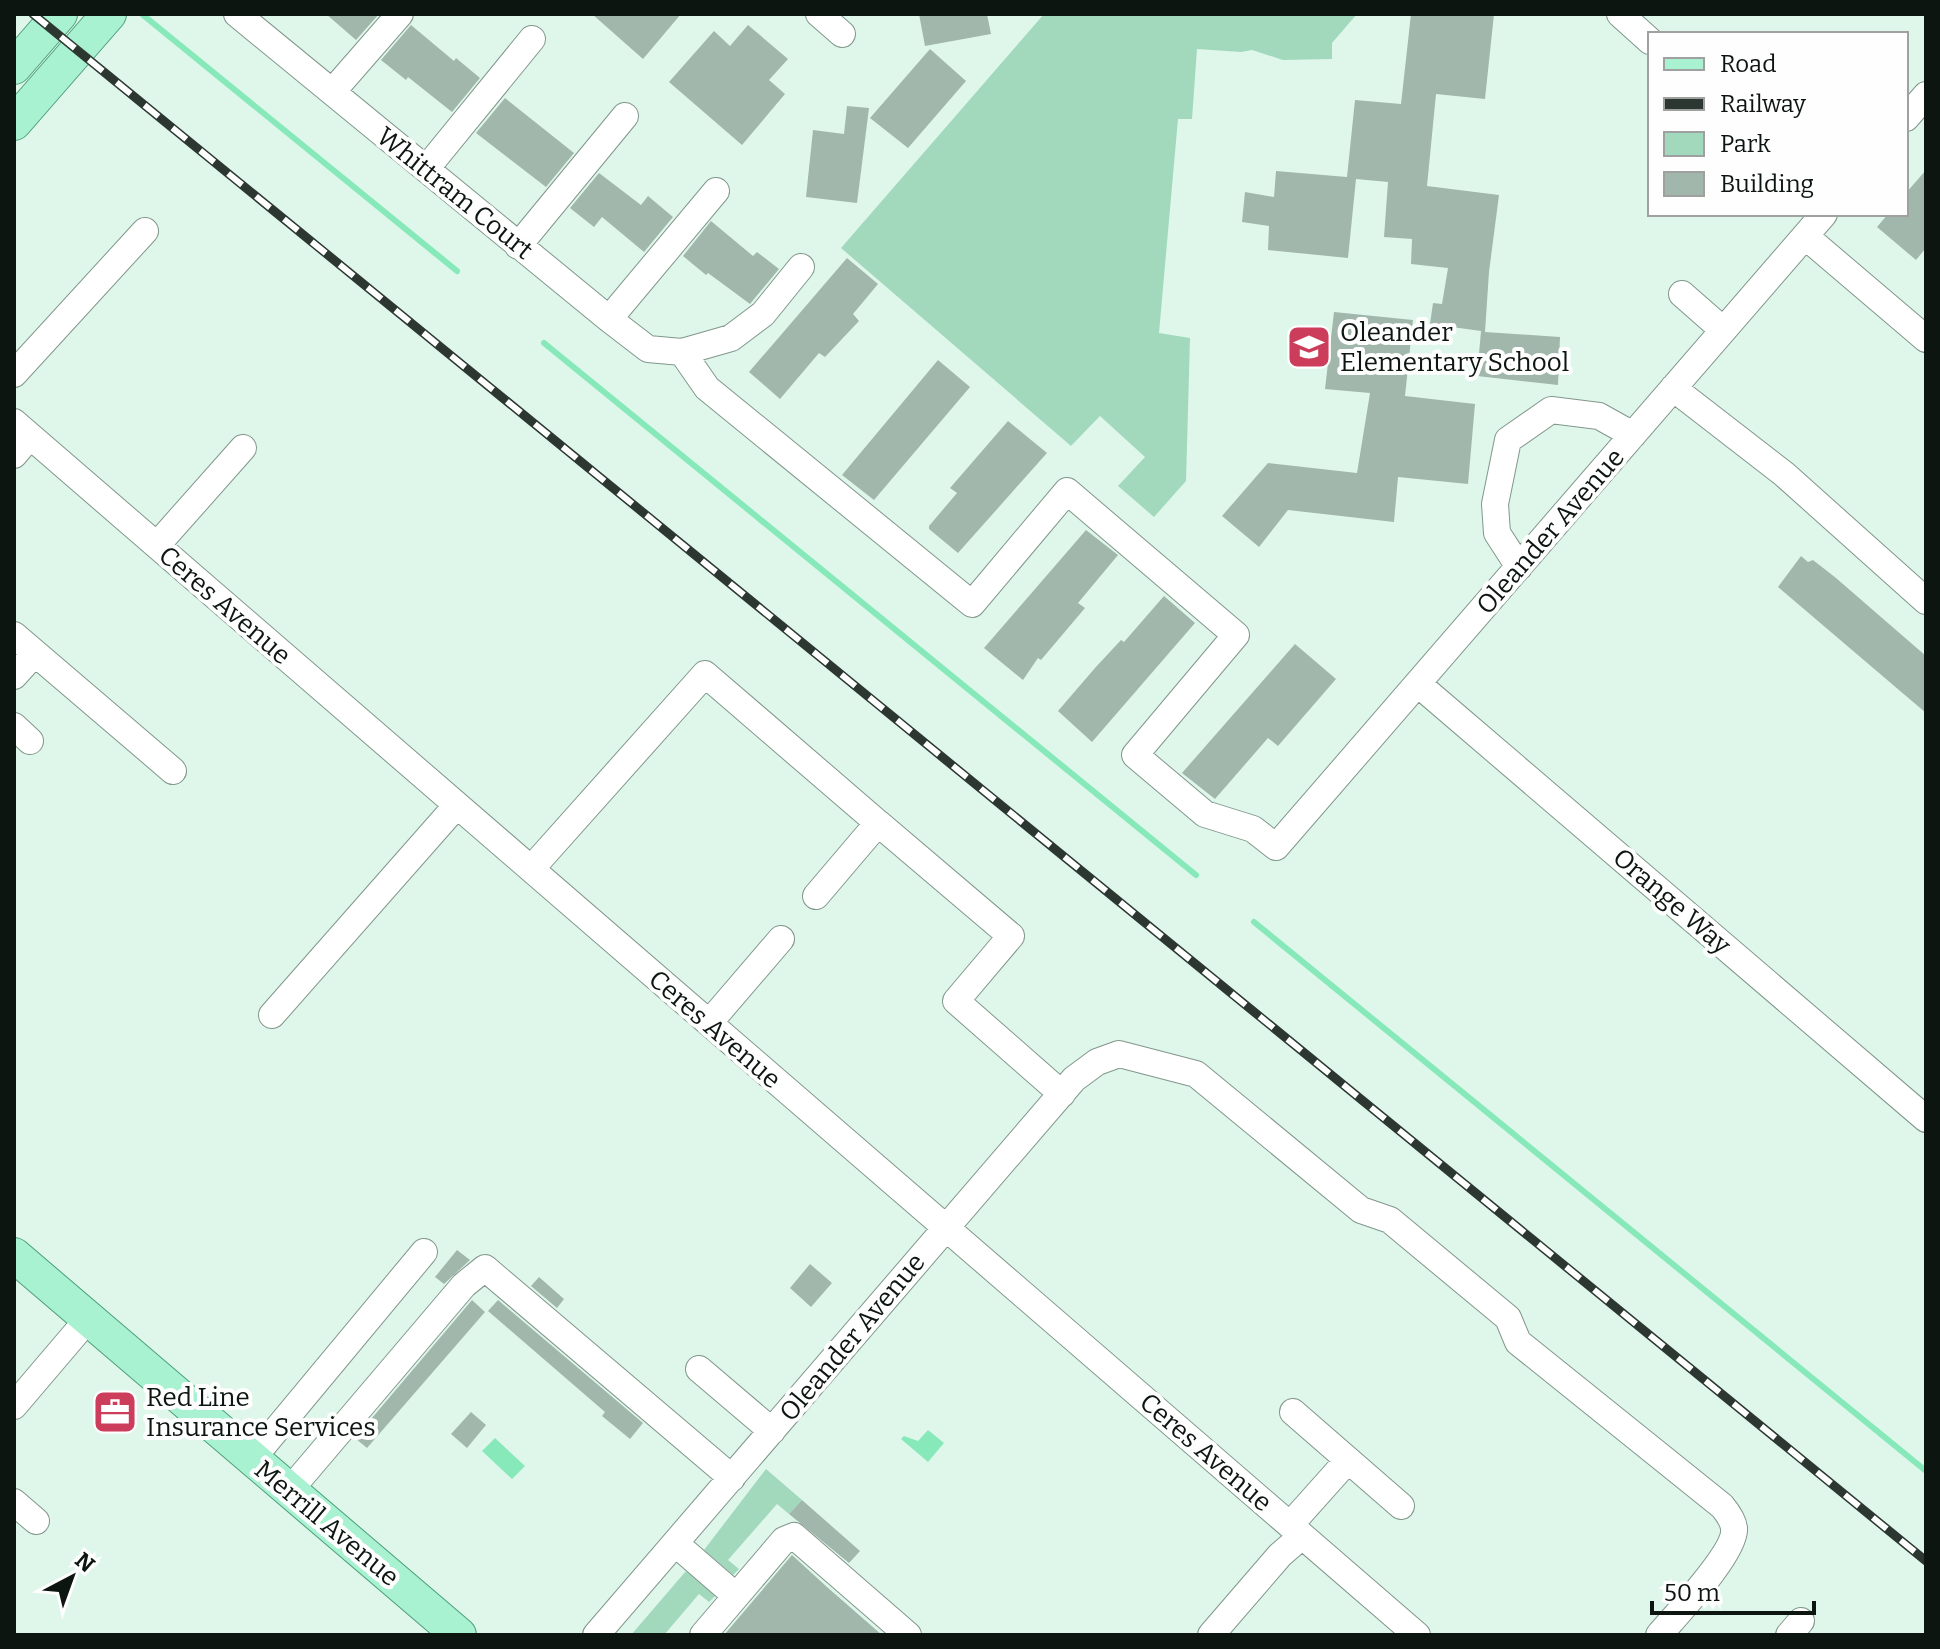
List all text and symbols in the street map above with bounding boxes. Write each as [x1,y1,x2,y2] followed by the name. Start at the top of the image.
[1648,32,1908,216] legend
[1720,50,1776,78] text: Road
[1720,90,1806,118] text: Railway
[370,121,539,266] street label: Whittram Court
[1720,130,1771,158] text: Park
[1720,170,1814,198] text: Building
[1340,317,1569,378] place label: Oleander Elementary School
[1285,323,1333,371] school or university icon: Oleander Elementary School
[1470,442,1631,620] street label: Oleander Avenue
[152,540,297,671] street label: Ceres Avenue
[1607,842,1737,961] street label: Orange Way
[642,964,787,1095] street label: Ceres Avenue
[773,1247,932,1427] street label: Oleander Avenue
[146,1382,376,1443] place label: Red Line Insurance Services
[1133,1387,1278,1518] street label: Ceres Avenue
[91,1388,139,1436] office icon: Red Line Insurance Services
[248,1454,405,1593] street label: Merrill Avenue
[32,1537,112,1617] north arrow
[70,1547,100,1578] text: N
[1652,1565,1814,1615] scale bar
[1664,1579,1720,1607] text: 50 m

